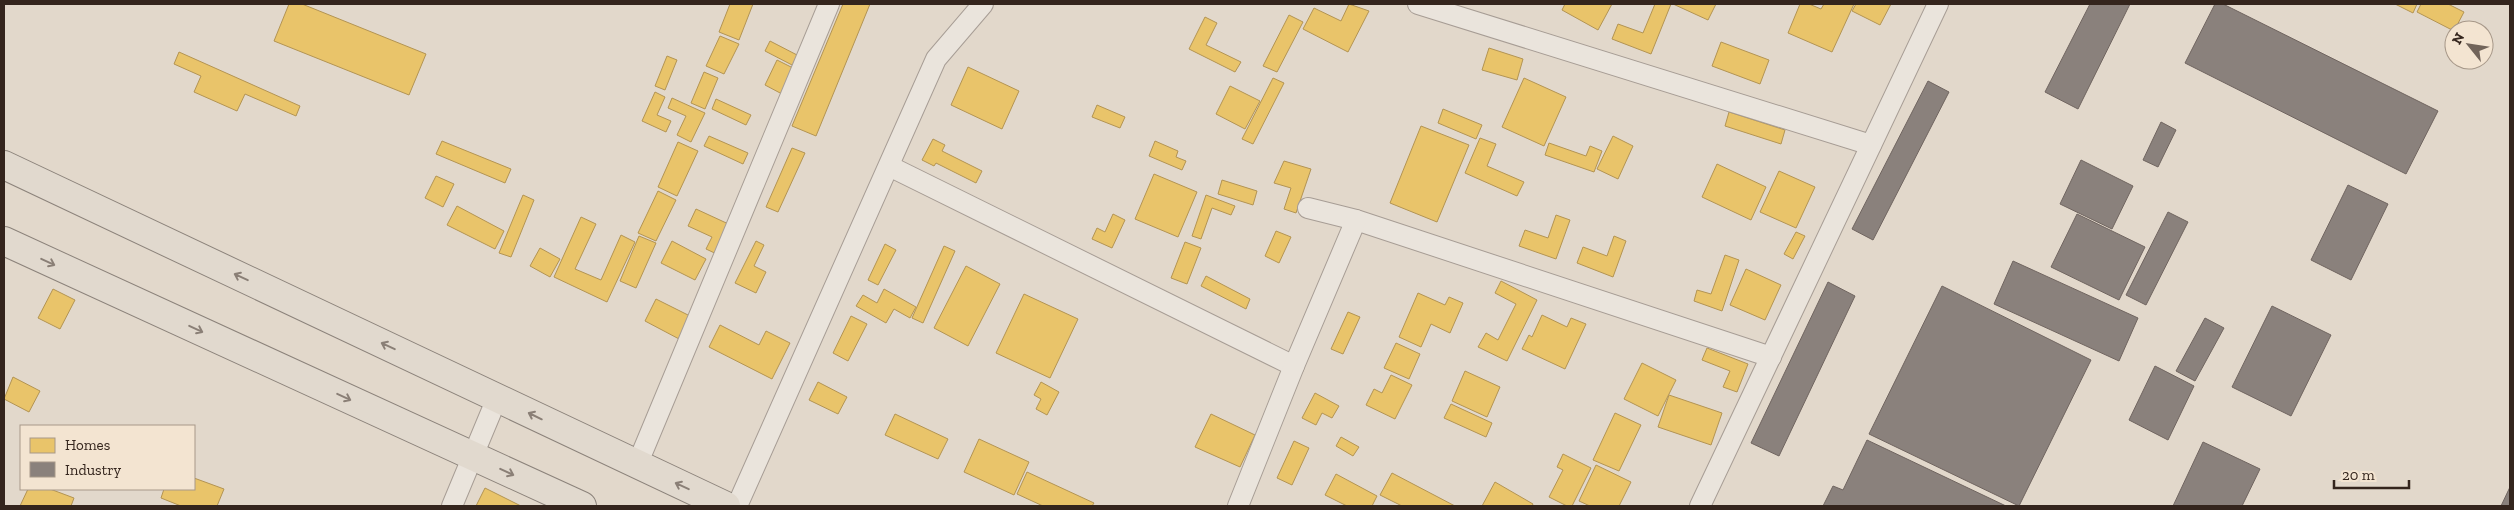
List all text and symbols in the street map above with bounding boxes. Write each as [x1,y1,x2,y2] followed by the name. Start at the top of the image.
[2444,20,2494,70] north arrow
[2448,30,2468,48] text: N
[40,257,55,267] one-way arrow
[234,272,249,281] one-way arrow
[188,325,203,335] one-way arrow
[381,341,396,351] one-way arrow
[336,392,351,402] one-way arrow
[528,411,543,420] one-way arrow
[20,425,195,490] legend
[65,436,110,454] text: Homes
[2334,458,2409,490] scale bar
[65,461,122,479] text: Industry
[2342,466,2375,484] text: 20 m
[499,467,514,477] one-way arrow
[675,480,690,490] one-way arrow

